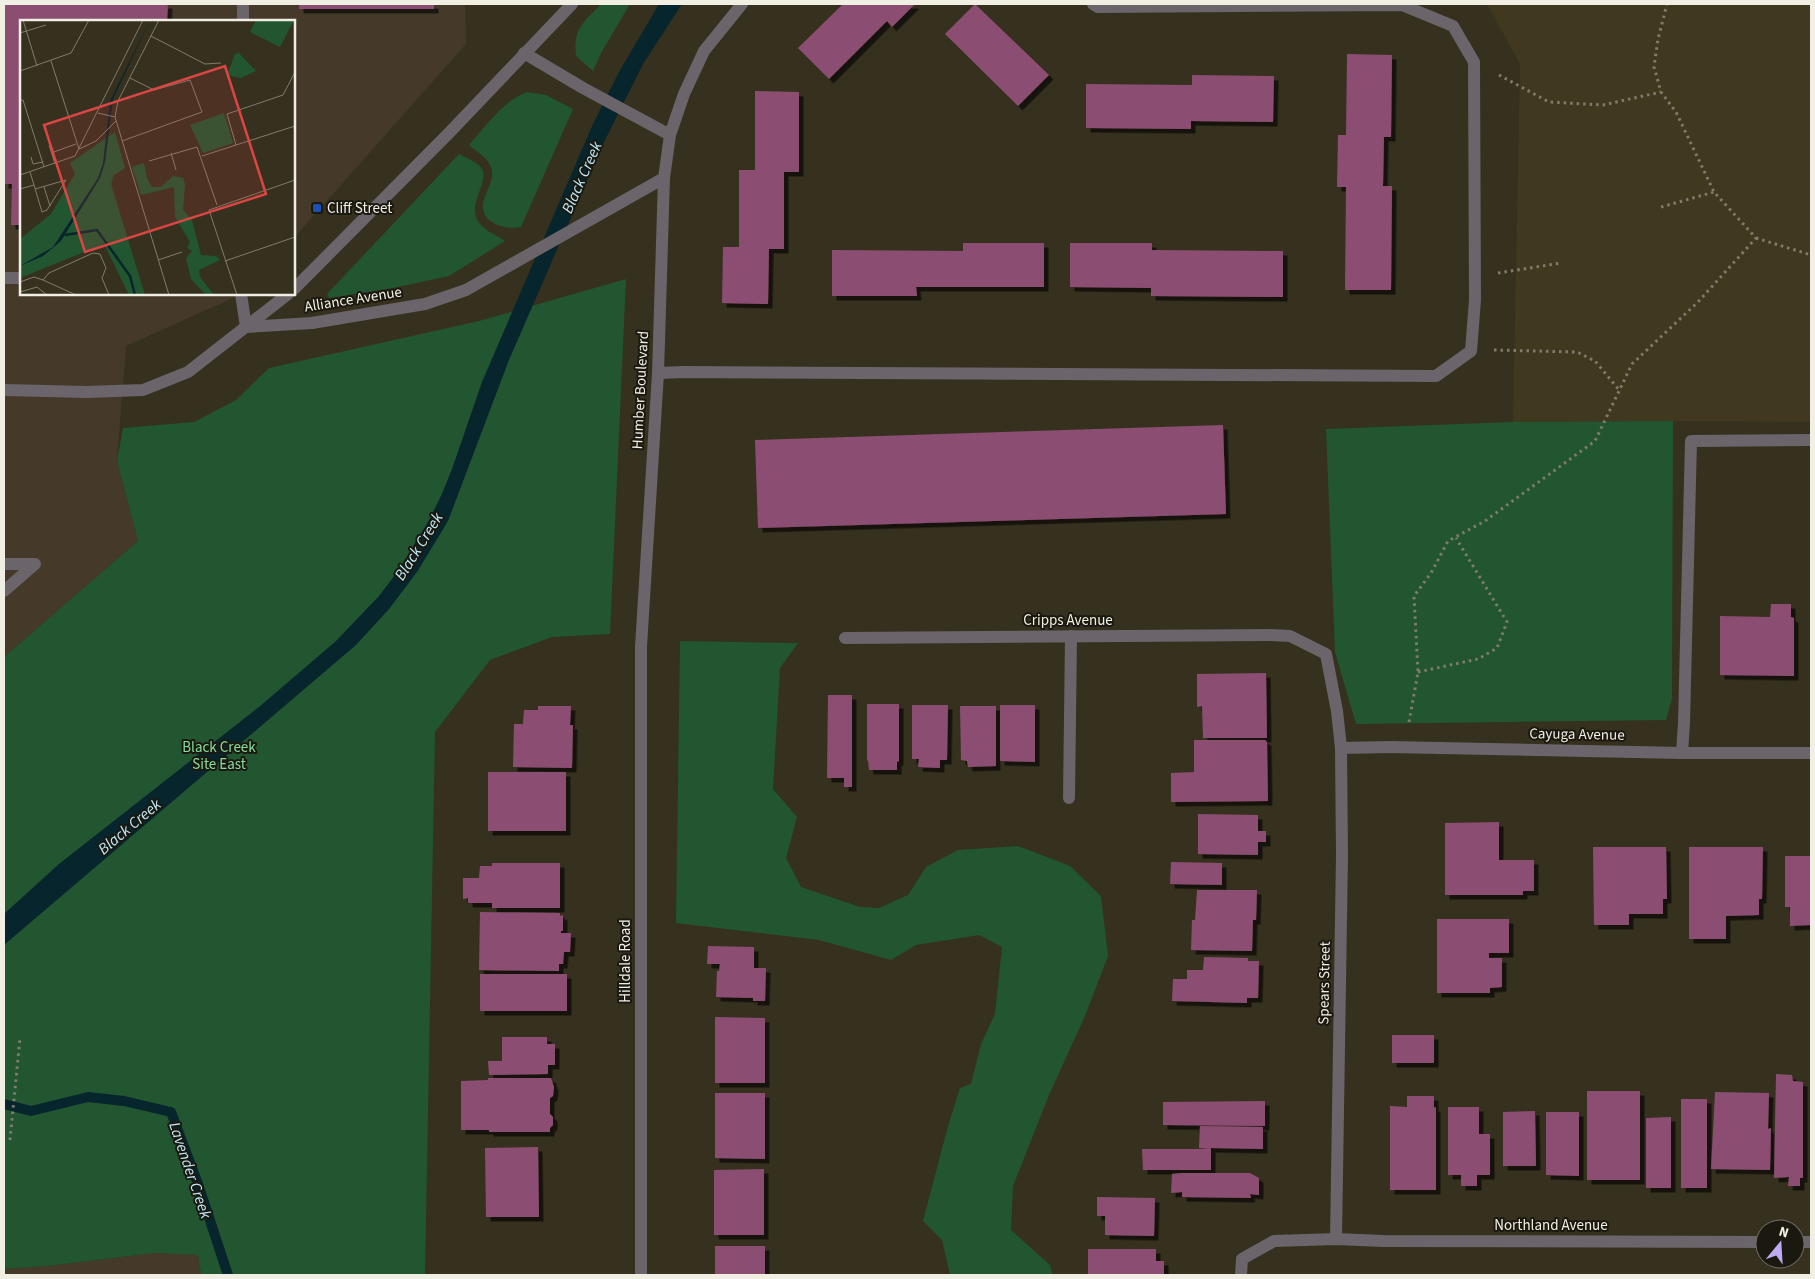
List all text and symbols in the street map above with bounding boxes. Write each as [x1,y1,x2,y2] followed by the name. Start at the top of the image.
[20,20,295,295] inset map
[556,138,608,217] water label: Black Creek
[327,198,392,219] place label: Cliff Street
[311,202,323,214] marker: Cliff Street
[303,281,403,318] street label: Alliance Avenue
[627,330,654,450] street label: Humber Boulevard
[389,508,449,585] water label: Black Creek
[1023,610,1113,631] street label: Cripps Avenue
[1529,723,1625,746] street label: Cayuga Avenue
[182,737,256,775] park label: Black Creek Site East
[93,794,166,860] water label: Black Creek
[615,919,636,1003] street label: Hilldale Road
[1313,941,1336,1025] street label: Spears Street
[163,1119,217,1222] water label: Lavender Creek
[1494,1215,1608,1236] street label: Northland Avenue
[1755,1219,1805,1269] north arrow
[1776,1222,1791,1244] text: N

